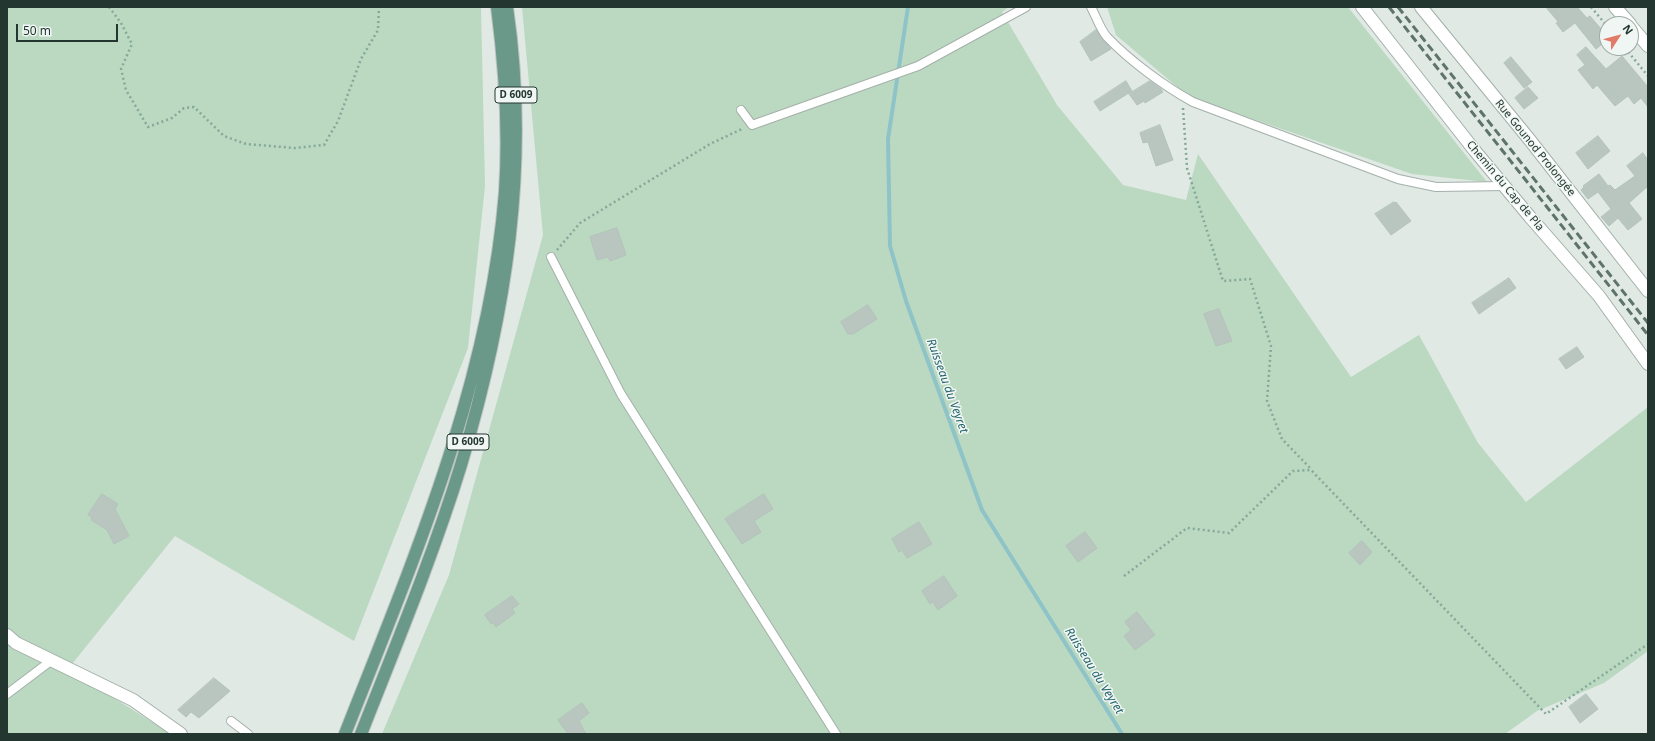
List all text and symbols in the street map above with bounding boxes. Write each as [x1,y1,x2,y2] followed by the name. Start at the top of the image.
[18,16,120,42] scale bar
[1599,16,1639,56] north arrow
[1620,21,1637,37] text: N
[23,22,51,39] text: 50 m
[495,87,537,103] road number: D 6009
[1492,97,1578,199] street label: Rue Gounod Prolongée
[1463,138,1547,234] street label: Chemin du Cap de Pla
[923,337,971,435] water label: Ruisseau du Veyret
[447,434,489,450] road number: D 6009
[1062,625,1126,717] water label: Ruisseau du Veyret

